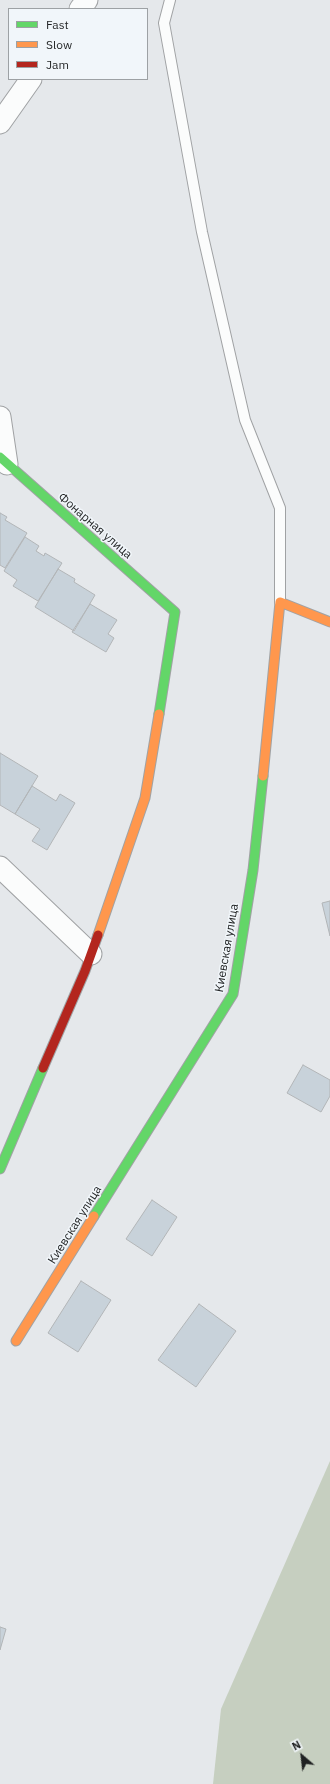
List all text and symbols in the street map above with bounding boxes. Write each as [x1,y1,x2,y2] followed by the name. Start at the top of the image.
[8,8,148,80] legend
[46,17,69,32] text: Fast
[46,37,72,52] text: Slow
[46,57,69,72] text: Jam
[55,490,135,562] street label: Фонарная улица
[212,903,242,993] street label: Киевская улица
[45,1183,105,1267] street label: Киевская улица
[282,1736,322,1776] north arrow
[290,1737,303,1753] text: N

